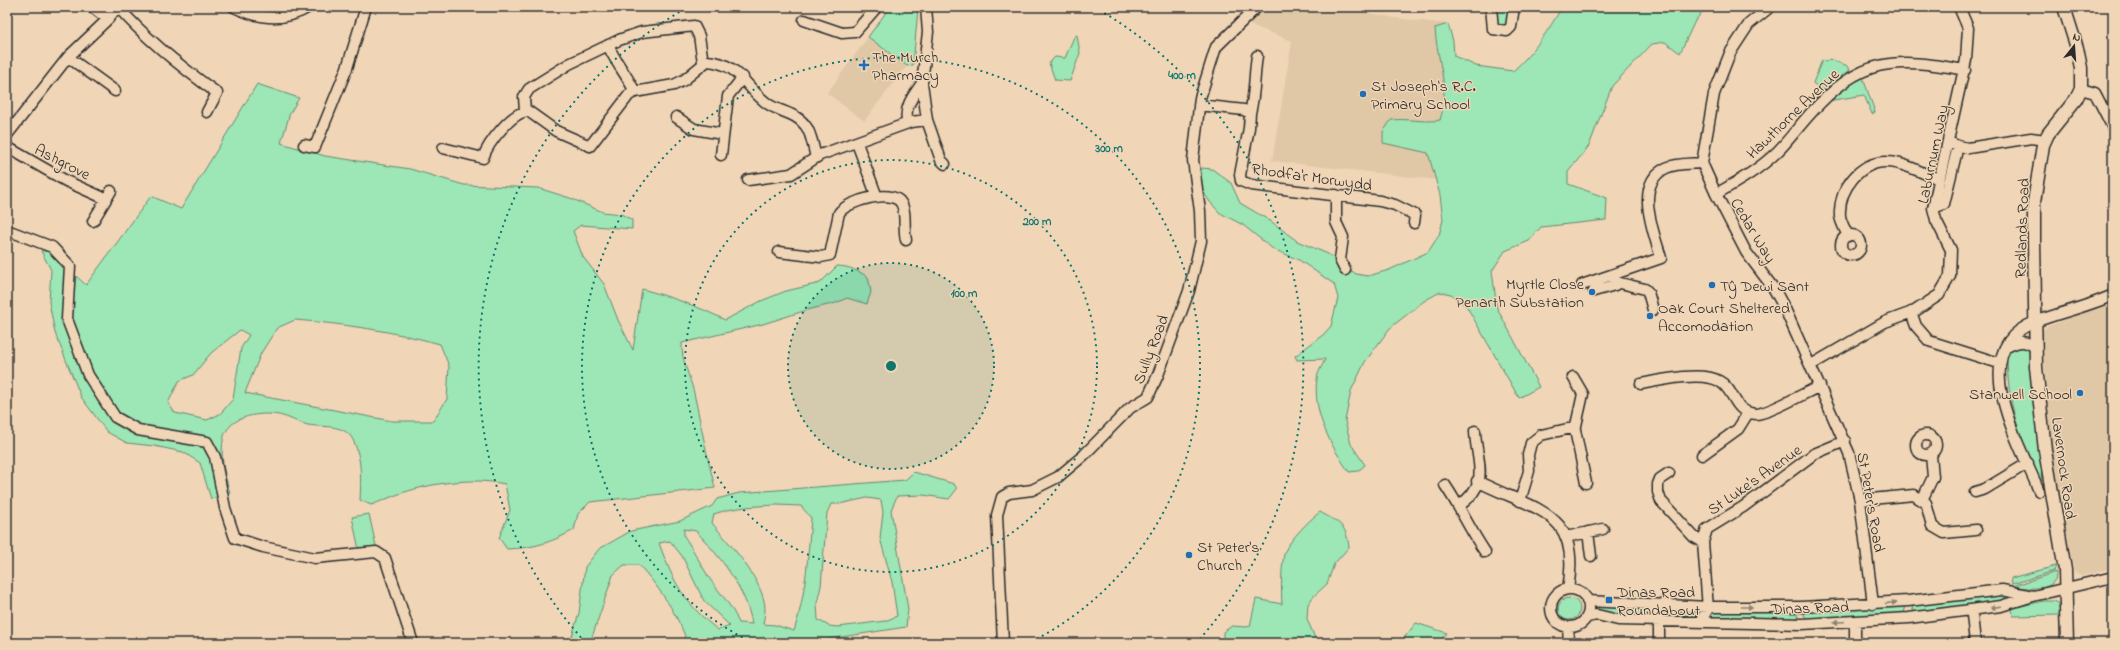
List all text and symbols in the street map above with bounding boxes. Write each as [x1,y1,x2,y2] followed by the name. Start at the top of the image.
[2054,26,2094,66] north arrow
[2071,29,2083,46] text: N
[872,46,939,88] place label: The Murch Pharmacy
[859,60,869,70] marker: The Murch Pharmacy
[1741,63,1846,165] street label: Hawthorne Avenue
[1167,67,1196,85] text: 400 m
[1371,75,1476,117] place label: St Joseph's R.C. Primary School
[1358,89,1368,99] marker: St Joseph's R.C. Primary School
[1912,103,1956,206] street label: Laburnum Way
[30,138,95,187] street label: Ashgrove
[1094,140,1124,158] text: 300 m
[1250,158,1373,198] street label: Rhodfa'r Morwydd
[2009,178,2037,279] street label: Redlands Road
[1723,194,1781,268] street label: Cedar Way
[1022,213,1052,231] text: 200 m
[1456,273,1585,315] place label: Myrtle Close Penarth Substation
[1720,275,1810,299] place label: Tŷ Dewi Sant
[1707,280,1717,290] marker: Tŷ Dewi Sant
[951,285,978,303] text: 100 m
[1587,287,1597,297] marker: Myrtle Close Penarth Substation
[1658,297,1790,339] place label: Oak Court Sheltered Accomodation
[1645,311,1655,321] marker: Oak Court Sheltered Accomodation
[1128,312,1176,388] street label: Sully Road
[884,359,898,373] centre of rings
[1969,383,2072,407] place label: Stanwell School
[2075,388,2085,398] marker: Stanwell School
[2044,416,2082,521] street label: Lavernock Road
[1703,439,1808,522] street label: St Luke's Avenue
[1849,450,1891,554] street label: St Peter's Road
[1197,536,1259,578] place label: St Peter's Church
[1184,550,1194,560] marker: St Peter's Church
[1616,581,1701,623] place label: Dinas Road Roundabout
[1604,595,1614,605] marker: Dinas Road Roundabout
[1770,596,1850,622] street label: Dinas Road
[1885,599,1897,606] one-way arrow
[1741,604,1754,610] one-way arrow
[1990,604,2002,610] one-way arrow
[1832,619,1845,625] one-way arrow

